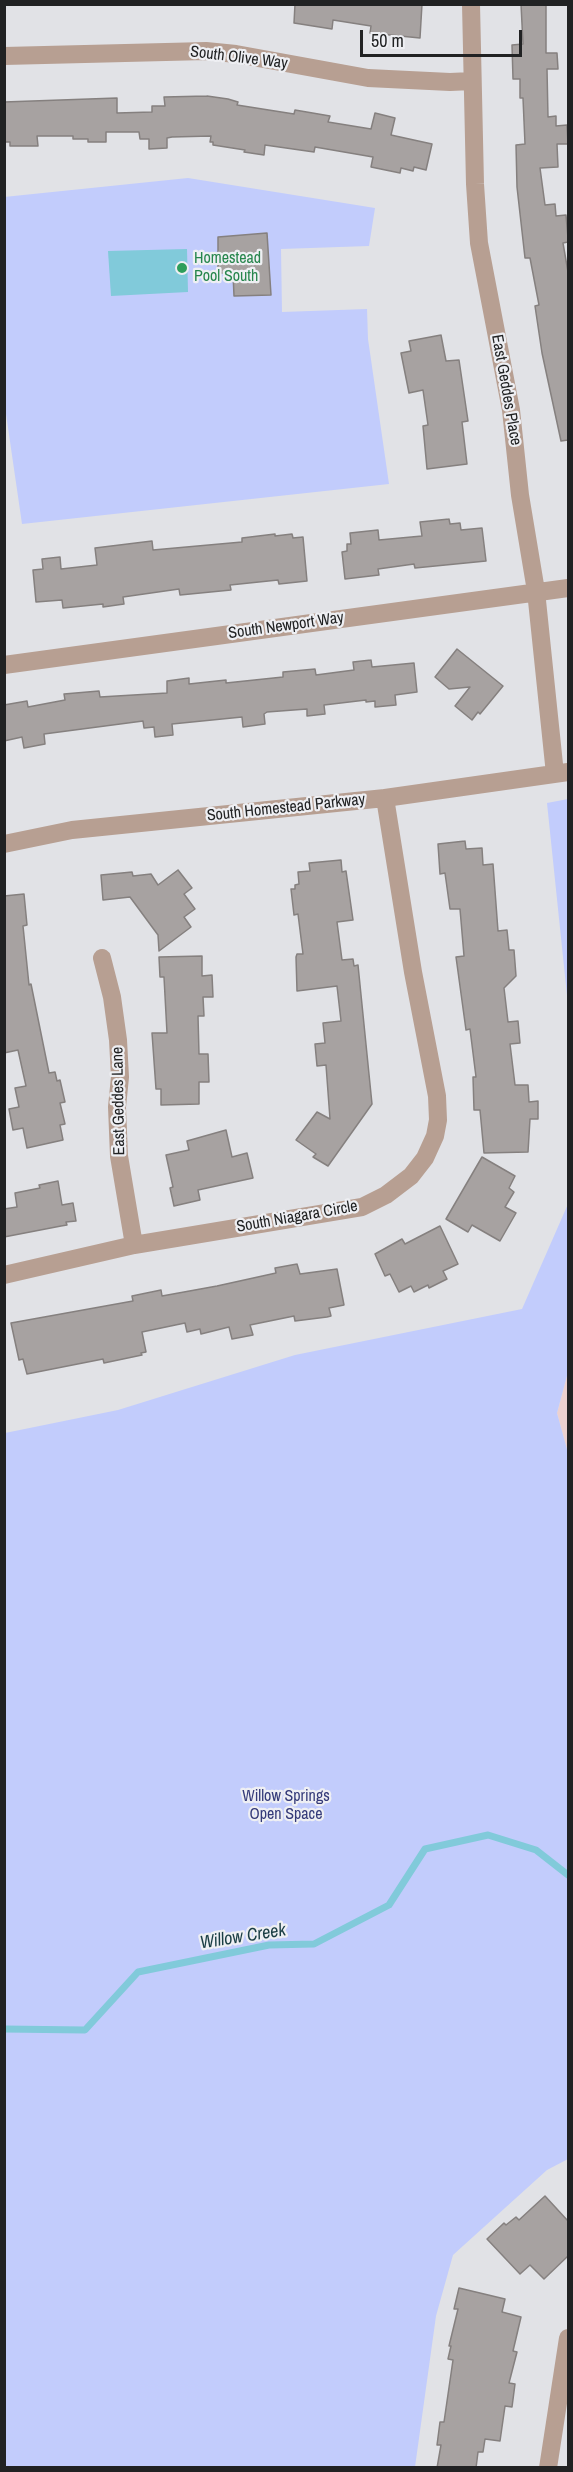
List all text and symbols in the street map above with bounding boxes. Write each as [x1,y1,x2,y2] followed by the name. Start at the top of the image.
[363,18,525,56] scale bar
[371,28,404,53] text: 50 m
[189,43,289,73] street label: South Olive Way
[194,249,261,287] place label: Homestead Pool South
[175,261,189,275] marker: Homestead Pool South
[487,333,525,447] street label: East Geddes Place
[227,608,345,644] street label: South Newport Way
[206,790,366,826] street label: South Homestead Parkway
[108,1046,130,1156] street label: East Geddes Lane
[235,1197,359,1237] street label: South Niagara Circle
[242,1787,330,1825] park label: Willow Springs Open Space
[199,1920,287,1954] water label: Willow Creek

